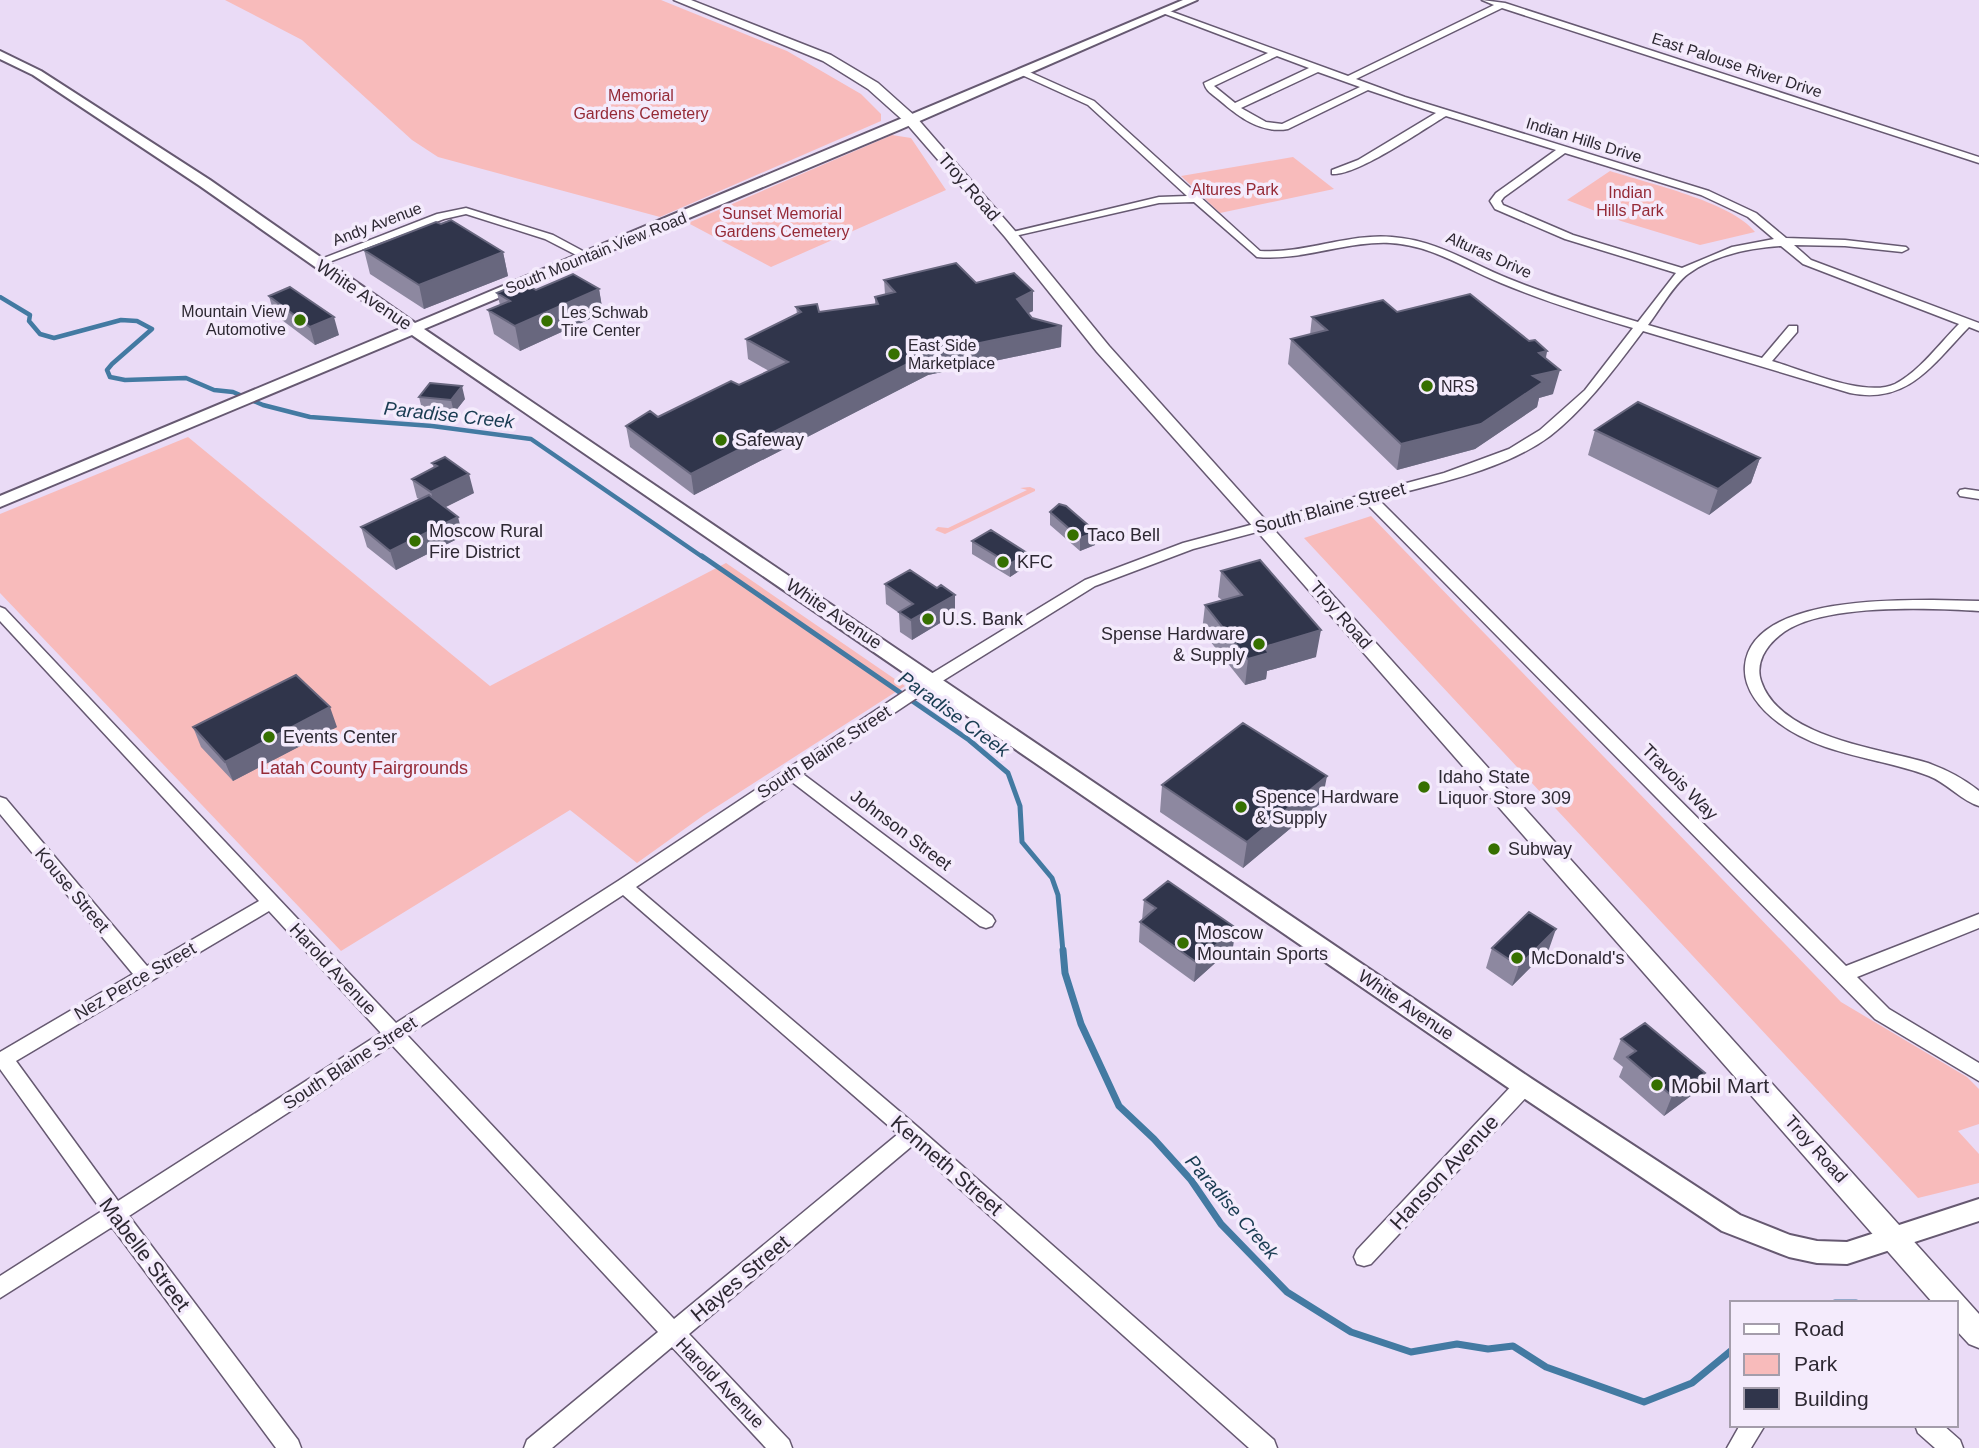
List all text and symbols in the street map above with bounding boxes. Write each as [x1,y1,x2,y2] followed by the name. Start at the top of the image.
[1650,29,1824,101] street label: East Palouse River Drive
[573,87,709,122] park label: Memorial Gardens Cemetery
[1524,114,1644,166] street label: Indian Hills Drive
[934,149,1004,225] street label: Troy Road
[1191,181,1280,198] park label: Altures Park
[1596,184,1665,219] park label: Indian Hills Park
[330,199,424,249] street label: Andy Avenue
[714,205,850,240] park label: Sunset Memorial Gardens Cemetery
[503,209,689,297] street label: South Mountain View Road
[1444,229,1534,281] street label: Alturas Drive
[313,256,415,334] street label: White Avenue
[181,303,286,338] place label: Mountain View Automotive
[561,304,648,339] place label: Les Schwab Tire Center
[292,312,308,328] marker: Mountain View Automotive
[539,313,555,329] marker: Les Schwab Tire Center
[908,337,995,372] place label: East Side Marketplace
[886,346,902,362] marker: East Side Marketplace
[1419,378,1435,394] marker: NRS
[1441,378,1475,395] place label: NRS
[383,398,517,432] water label: Paradise Creek
[735,430,804,450] place label: Safeway
[713,432,729,448] marker: Safeway
[1252,478,1408,538] street label: South Blaine Street
[429,521,543,562] place label: Moscow Rural Fire District
[1087,525,1160,545] place label: Taco Bell
[1065,527,1081,543] marker: Taco Bell
[407,533,423,549] marker: Moscow Rural Fire District
[1017,552,1053,572] place label: KFC
[995,554,1011,570] marker: KFC
[783,575,885,653] street label: White Avenue
[1306,577,1376,653] street label: Troy Road
[942,609,1024,629] place label: U.S. Bank
[920,611,936,627] marker: U.S. Bank
[1101,624,1245,665] place label: Spense Hardware & Supply
[1251,636,1267,652] marker: Spense Hardware & Supply
[895,667,1014,762] water label: Paradise Creek
[754,701,894,803] street label: South Blaine Street
[283,727,397,747] place label: Events Center
[261,729,277,745] marker: Events Center
[1638,740,1722,824] street label: Travois Way
[260,758,468,778] park label: Latah County Fairgrounds
[1438,767,1571,808] place label: Idaho State Liquor Store 309
[1416,779,1432,795] marker: Idaho State Liquor Store 309
[847,786,955,874] street label: Johnson Street
[1255,787,1399,828] place label: Spence Hardware & Supply
[1233,799,1249,815] marker: Spence Hardware & Supply
[1508,839,1572,859] place label: Subway
[1486,841,1502,857] marker: Subway
[31,844,113,936] street label: Kouse Street
[286,919,380,1019] street label: Harold Avenue
[1197,923,1328,964] place label: Moscow Mountain Sports
[1175,935,1191,951] marker: Moscow Mountain Sports
[71,938,199,1024] street label: Nez Perce Street
[1531,948,1624,968] place label: McDonald's
[1509,950,1525,966] marker: McDonald's
[1355,966,1457,1044] street label: White Avenue
[280,1012,420,1114] street label: South Blaine Street
[1671,1074,1769,1097] place label: Mobil Mart
[1649,1077,1665,1093] marker: Mobil Mart
[887,1110,1008,1220] street label: Kenneth Street
[1385,1110,1503,1234] street label: Hanson Avenue
[1781,1111,1851,1187] street label: Troy Road
[1181,1151,1284,1264] water label: Paradise Creek
[95,1193,195,1315] street label: Mabelle Street
[686,1230,794,1326] street label: Hayes Street
[1730,1301,1958,1427] legend
[1794,1317,1844,1340] text: Road
[672,1334,768,1432] street label: Harold Avenue
[1794,1352,1838,1375] text: Park
[1794,1387,1869,1410] text: Building

